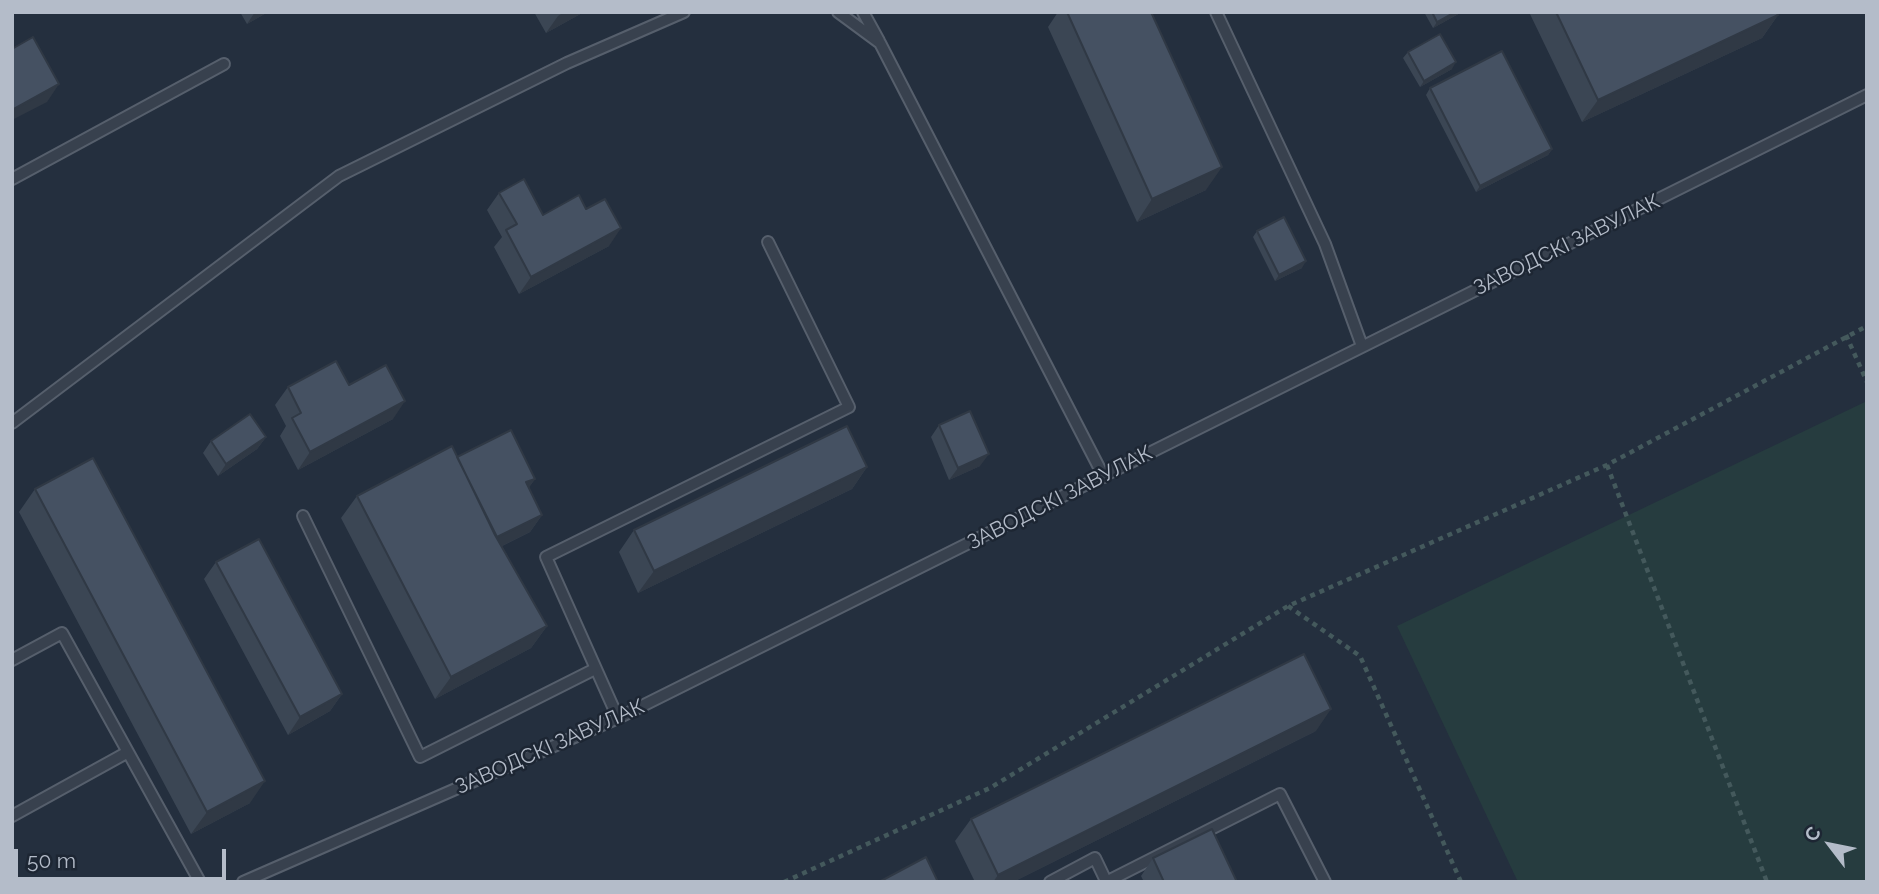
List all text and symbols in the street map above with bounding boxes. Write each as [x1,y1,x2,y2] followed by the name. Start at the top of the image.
[1470,189,1664,301] street label: ЗАВОДСКІ ЗАВУЛАК
[963,440,1157,556] street label: ЗАВОДСКІ ЗАВУЛАК
[452,694,648,800] street label: ЗАВОДСКІ ЗАВУЛАК
[1795,810,1865,880] north arrow
[1799,823,1825,845] text: С
[18,834,229,878] scale bar
[27,848,76,873] text: 50 m

